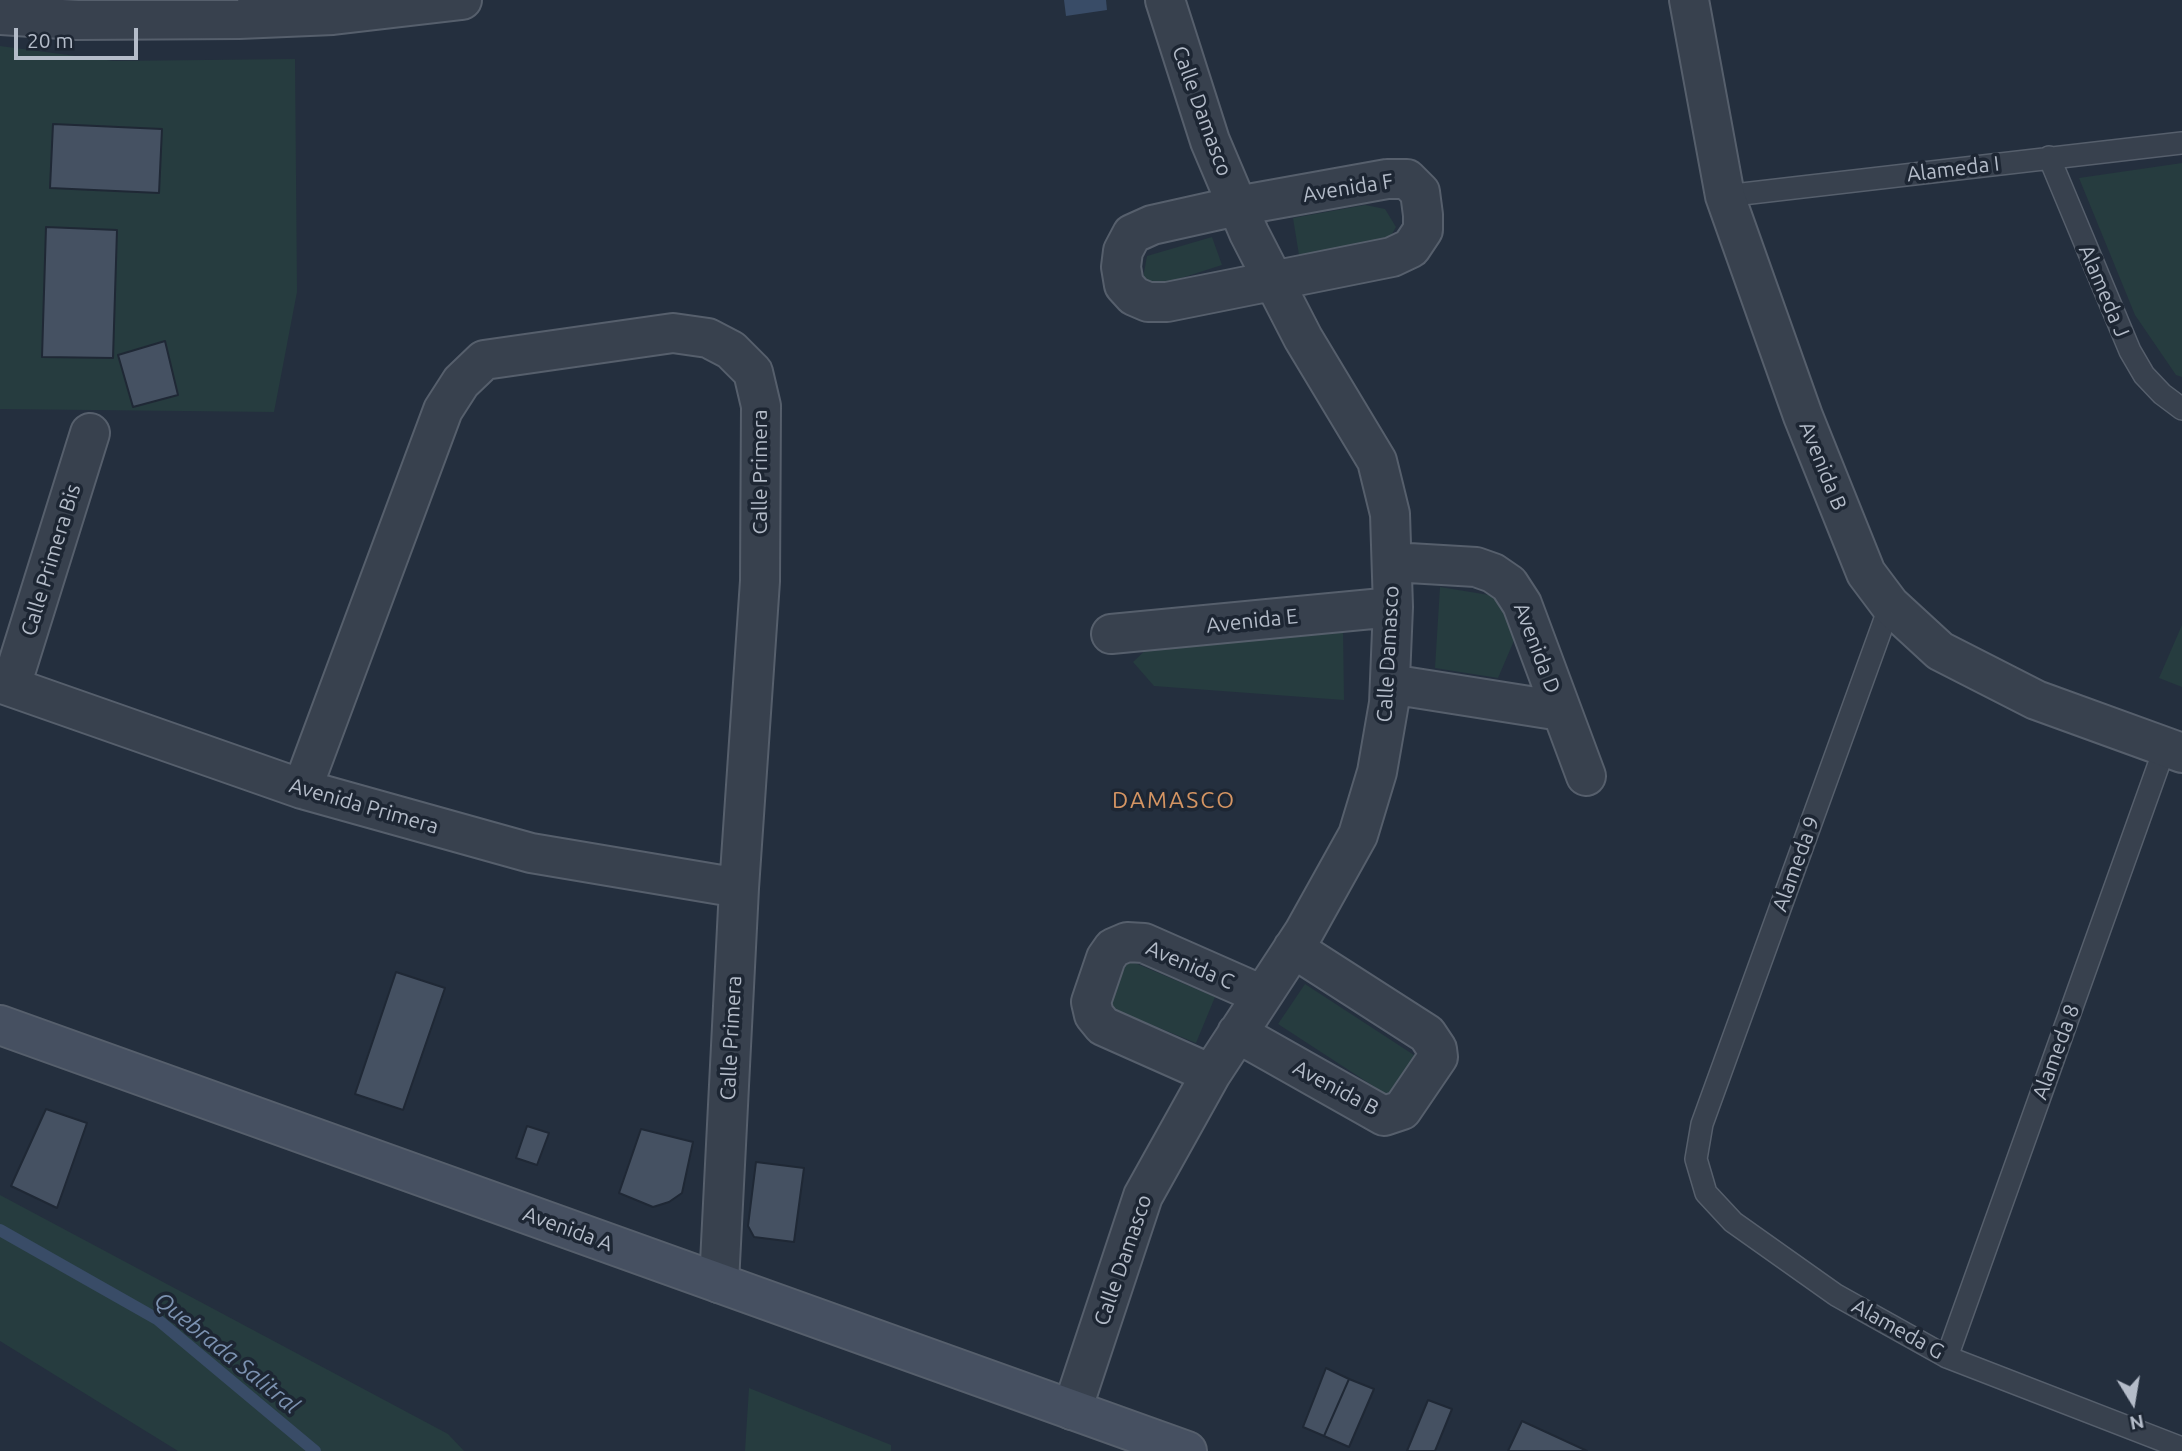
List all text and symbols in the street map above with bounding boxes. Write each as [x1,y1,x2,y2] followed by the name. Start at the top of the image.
[18,14,142,58] scale bar
[27,28,74,52] text: 20 m
[1167,42,1237,180] street label: Calle Damasco
[1905,151,2001,187] street label: Alameda I
[1301,168,1395,208] street label: Avenida F
[2073,241,2135,341] street label: Alameda J
[747,409,773,535] street label: Calle Primera
[1794,418,1852,514] street label: Avenida B
[16,481,86,639] street label: Calle Primera Bis
[1372,585,1404,723] street label: Calle Damasco
[1508,599,1566,697] street label: Avenida D
[1205,604,1299,638] street label: Avenida E
[286,773,442,839] street label: Avenida Primera
[1113,786,1235,814] district label: DAMASCO
[1767,813,1825,915] street label: Alameda 9
[1142,935,1238,995] street label: Avenida C
[715,975,747,1101] street label: Calle Primera
[2027,1001,2085,1103] street label: Alameda 8
[1289,1055,1383,1121] street label: Avenida B
[1089,1191,1157,1329] street label: Calle Damasco
[520,1201,616,1257] street label: Avenida A
[149,1286,305,1420] water label: Quebrada Salitral
[1847,1293,1949,1365] street label: Alameda G
[2098,1367,2168,1437] north arrow
[2128,1410,2146,1435] text: N

